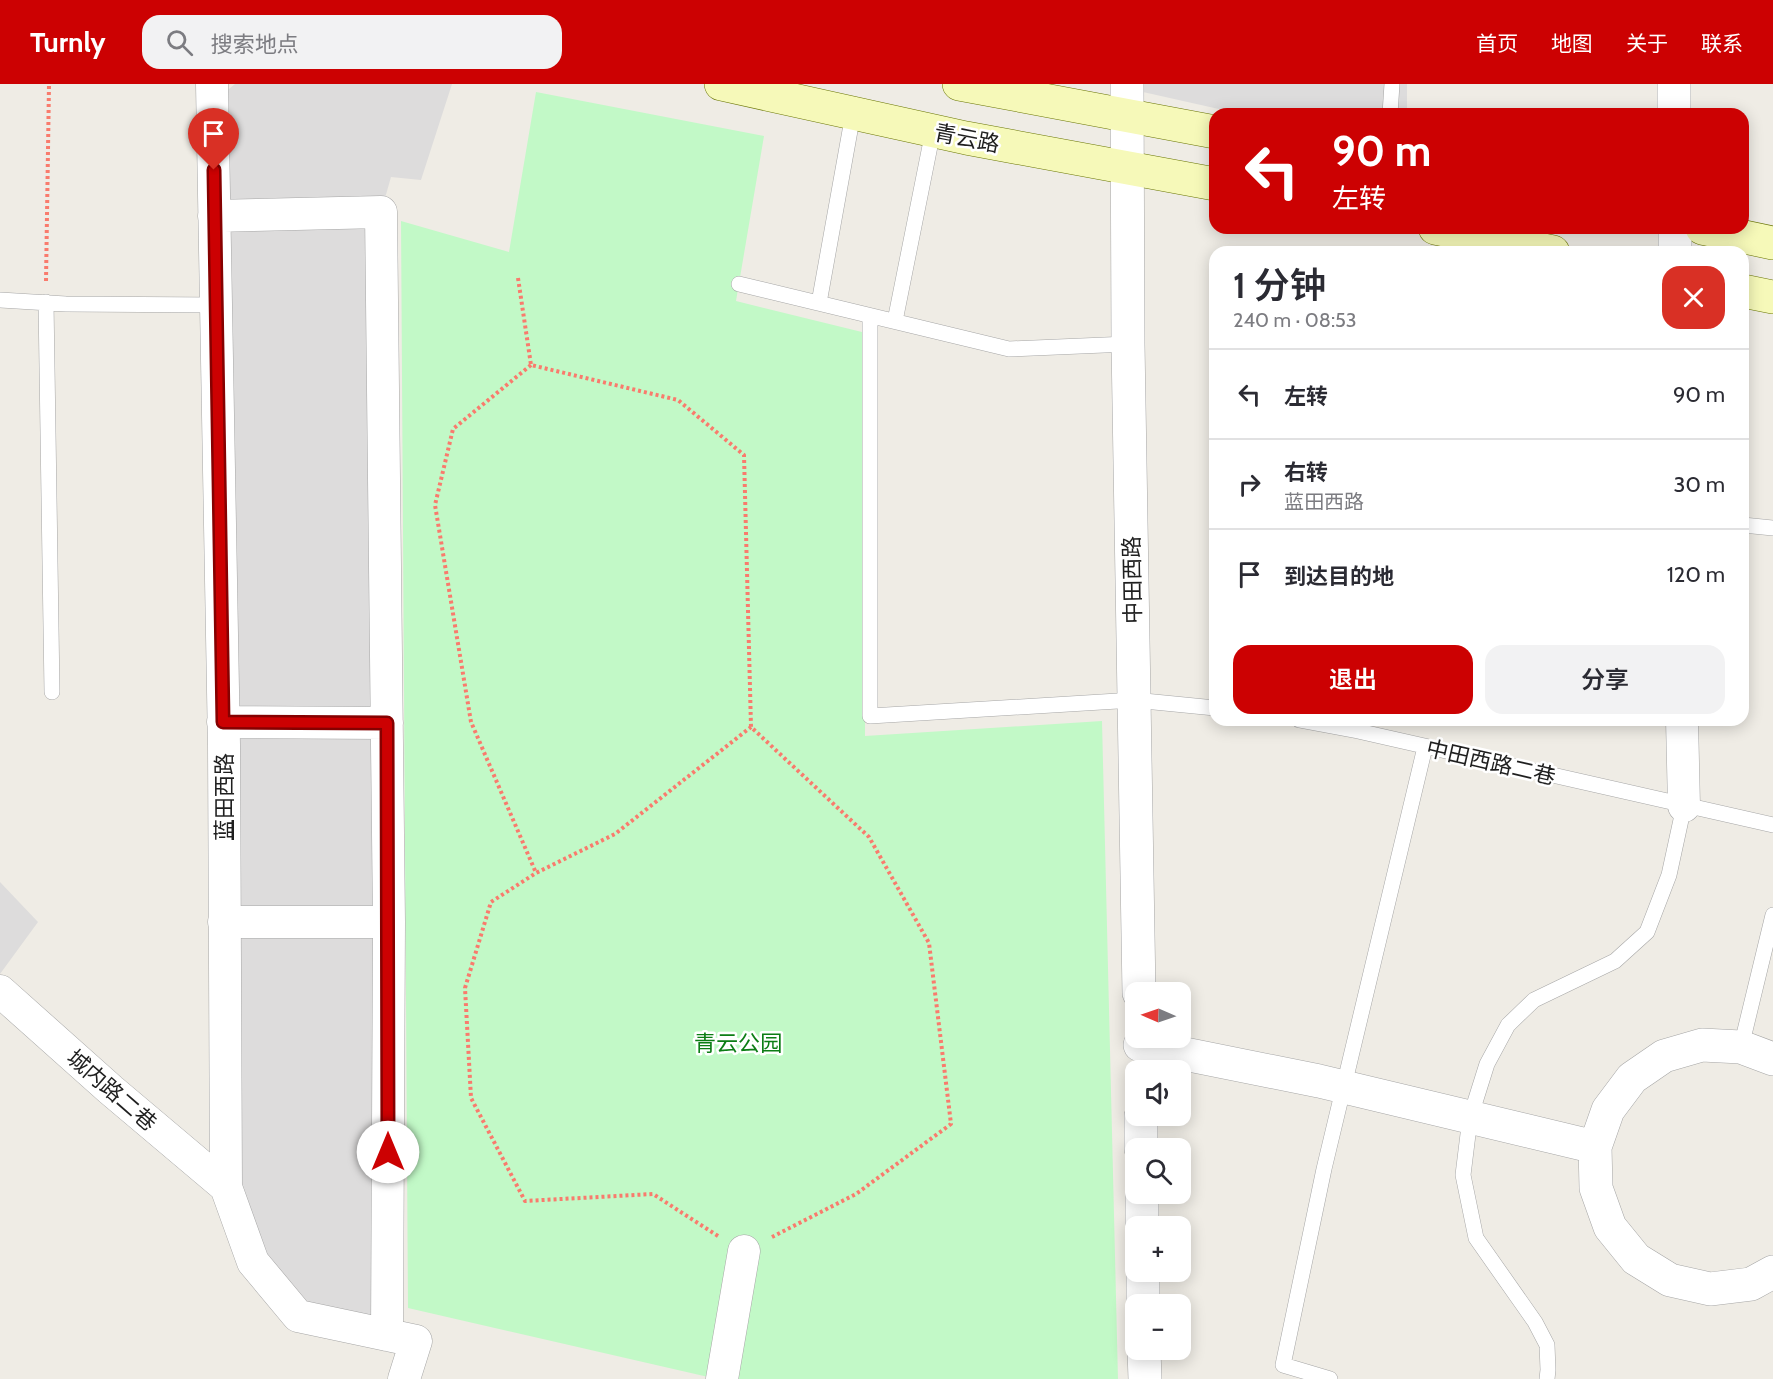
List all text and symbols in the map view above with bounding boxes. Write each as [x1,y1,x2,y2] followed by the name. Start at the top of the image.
[142,15,562,69] search box
[30,25,106,59] text: Turnly
[163,26,196,59] icon: search
[211,31,299,58] text: 搜索地点
[1476,31,1518,56] text: 首页
[1551,31,1593,56] text: 地图
[1626,31,1668,56] text: 关于
[1701,31,1743,56] text: 联系
[188,108,239,170] pin
[197,117,230,150] icon: arrive
[932,119,1002,158] street label: 青云路
[1332,125,1431,177] text: 90 m
[1233,132,1311,210] icon: left
[1332,182,1386,215] text: 左转
[1233,263,1326,307] text: 1 分钟
[1662,266,1725,329] button: close
[1233,308,1357,332] text: 240 m · 08:53
[1233,378,1266,411] icon: left
[1673,381,1725,408] text: 90 m
[1284,383,1328,410] text: 左转
[1284,459,1328,486] text: 右转
[1233,468,1266,501] icon: right
[1673,471,1725,498] text: 30 m
[1284,490,1364,514] text: 蓝田西路
[1118,536,1147,624] street label: 中田西路
[1233,558,1266,591] icon: arrive
[1667,561,1725,588] text: 120 m
[1284,563,1394,590] text: 到达目的地
[1233,645,1473,714] button: 退出
[1485,645,1725,714] button: 分享
[1424,734,1558,790] street label: 中田西路二巷
[211,753,238,841] street label: 蓝田西路
[1125,982,1191,1048] north arrow
[1125,982,1191,1360] map controls
[694,1030,782,1057] park label: 青云公园
[61,1044,162,1137] street label: 城内路二巷
[1125,1060,1191,1126] button: sound
[356,1120,420,1184] position arrow
[1125,1138,1191,1204] button: search
[1125,1216,1191,1282] button: +
[1125,1294,1191,1360] button: −

